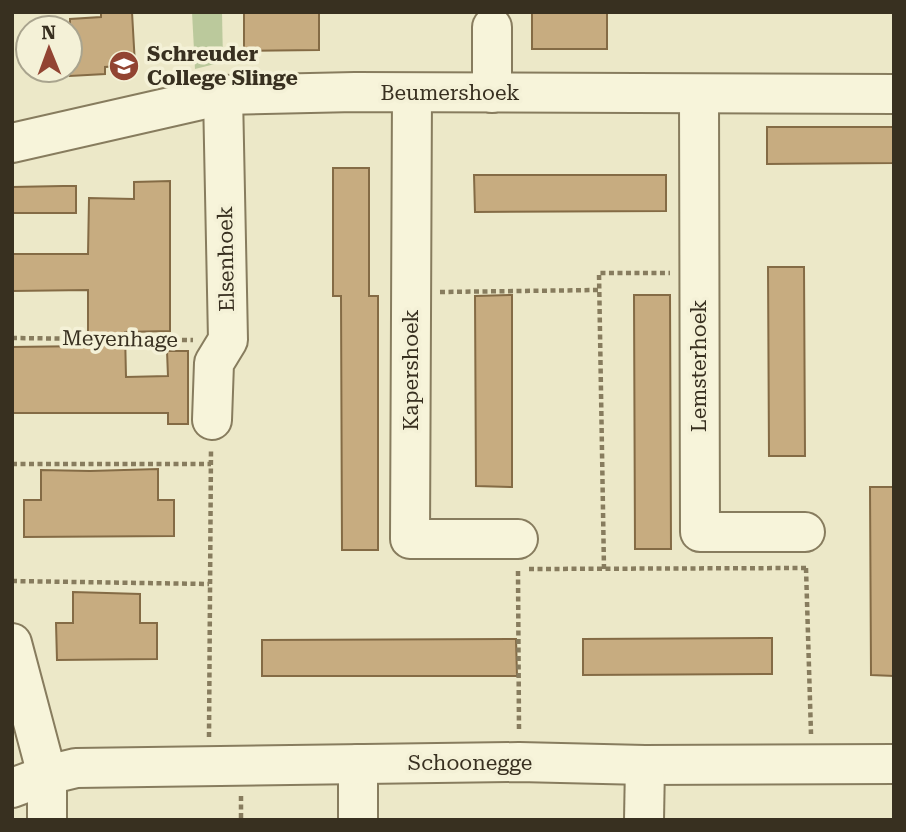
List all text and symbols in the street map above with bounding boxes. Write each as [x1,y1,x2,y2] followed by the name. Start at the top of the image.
[14,14,84,84] north arrow
[41,21,57,44] text: N
[147,42,298,90] place label: Schreuder College Slinge
[107,49,141,83] school or university icon: Schreuder College Slinge
[380,81,520,105] street label: Beumershoek
[213,206,239,312] street label: Elsenhoek
[687,300,711,432] street label: Lemsterhoek
[399,309,423,431] street label: Kapershoek
[62,326,178,352] street label: Meyenhage
[408,751,532,775] street label: Schoonegge

